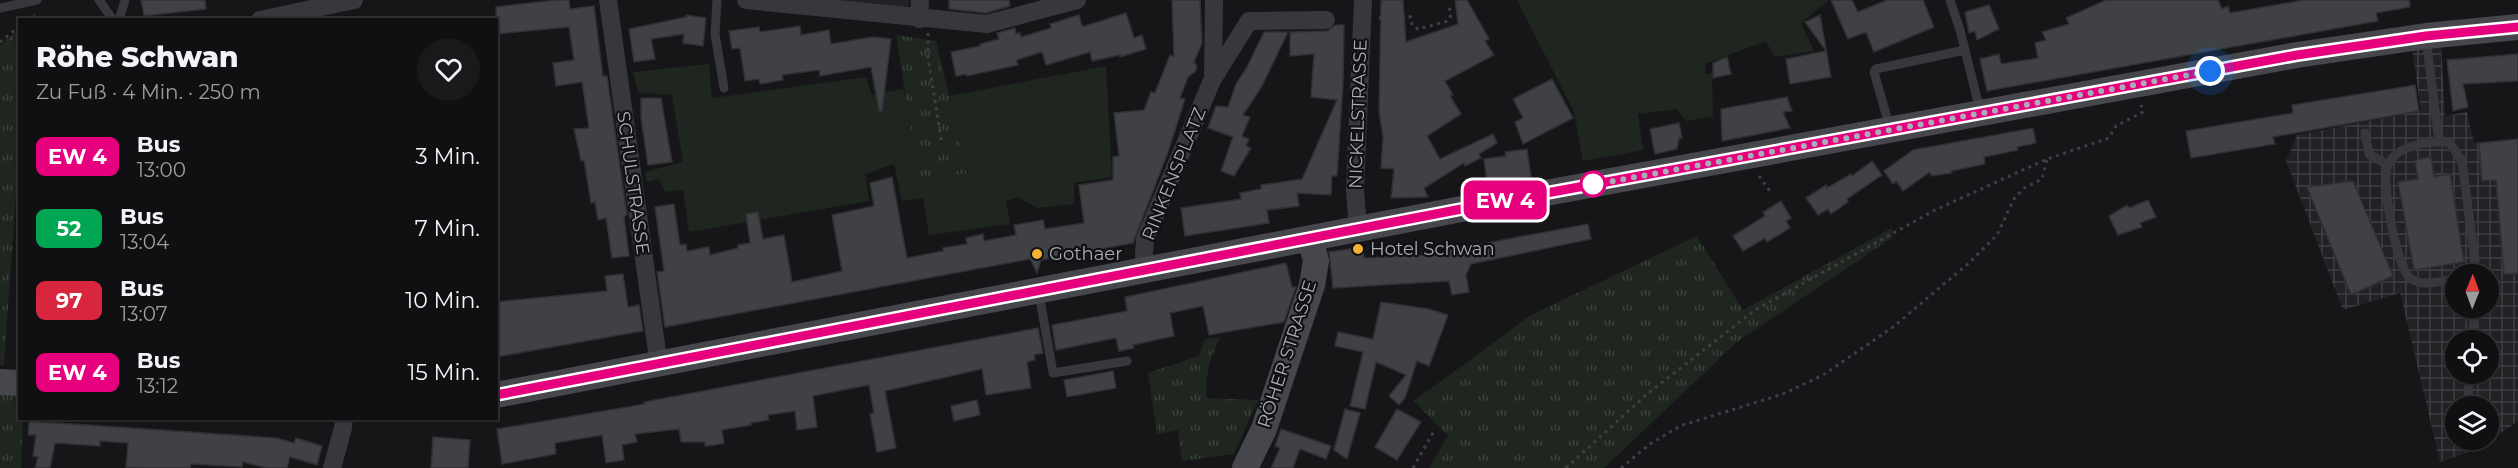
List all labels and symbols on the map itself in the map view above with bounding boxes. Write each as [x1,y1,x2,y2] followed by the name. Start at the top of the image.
[1344,39,1372,189] street label: NICKELSTRASSE
[2195,56,2225,86] your location
[1137,104,1211,244] street label: RINKENSPLATZ
[612,110,654,256] street label: SCHULSTRASSE
[1580,171,1606,197] unlabelled marker
[1463,180,1547,220] line badge: EW 4
[1370,238,1495,260] place label: Hotel Schwan
[1351,242,1365,256] marker: Hotel Schwan
[1049,243,1122,265] place label: Gothaer
[1030,247,1044,261] marker: Gothaer
[2445,264,2499,318] north arrow
[1253,277,1321,431] street label: RÖHER STRASSE

